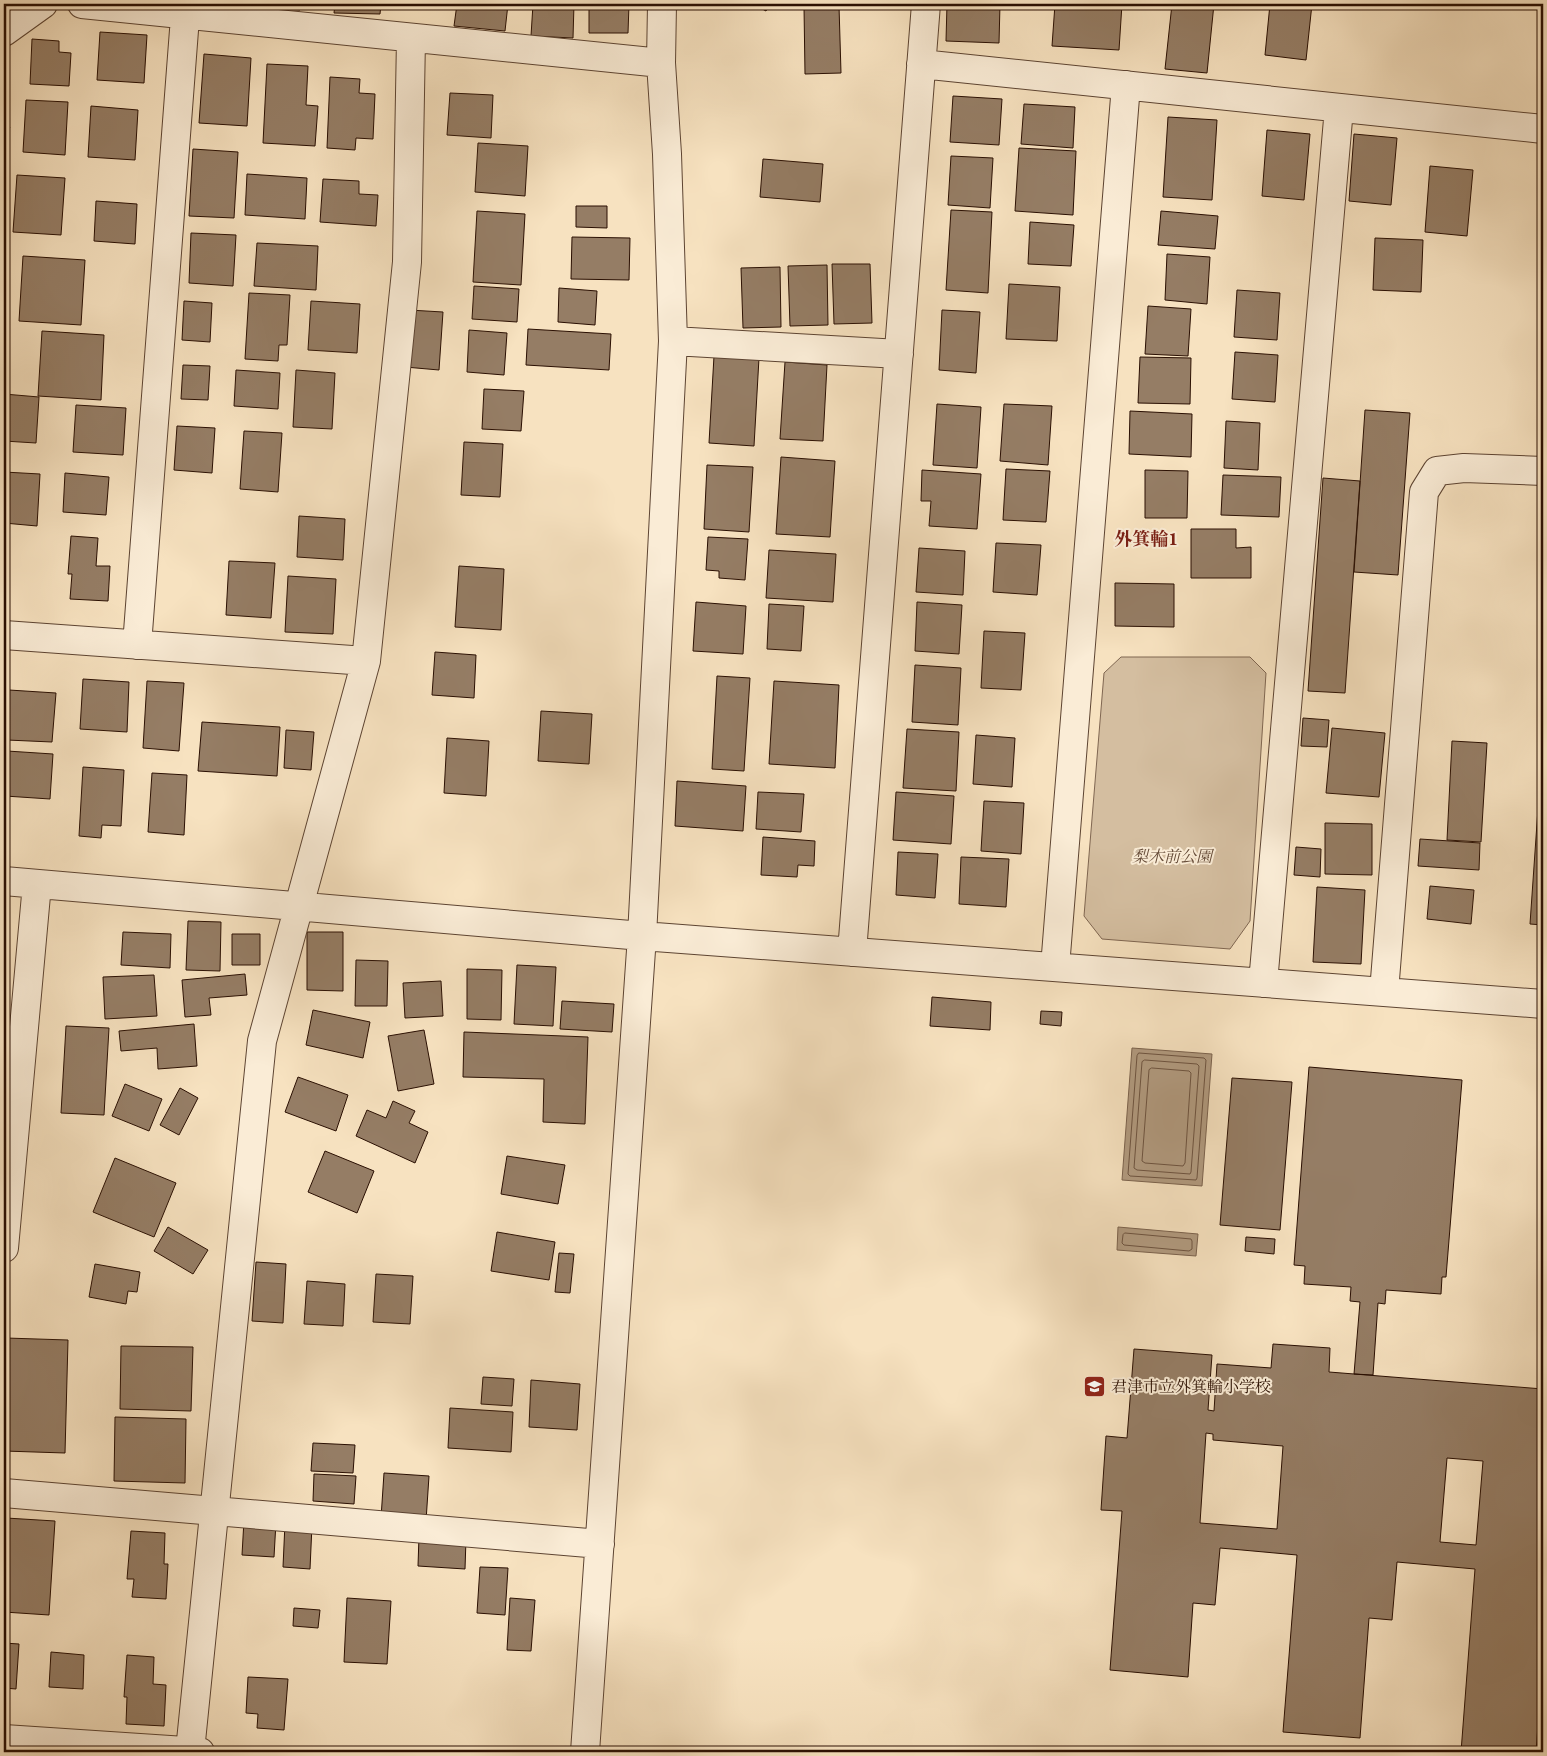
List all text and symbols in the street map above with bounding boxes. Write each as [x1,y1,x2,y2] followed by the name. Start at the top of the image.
[1114,527,1178,550] district label: 外箕輪1
[1132,846,1215,867] park label: 梨木前公園
[1083,1374,1107,1398] school or university icon: 君津市立外箕輪小学校
[1111,1376,1271,1397] place label: 君津市立外箕輪小学校

